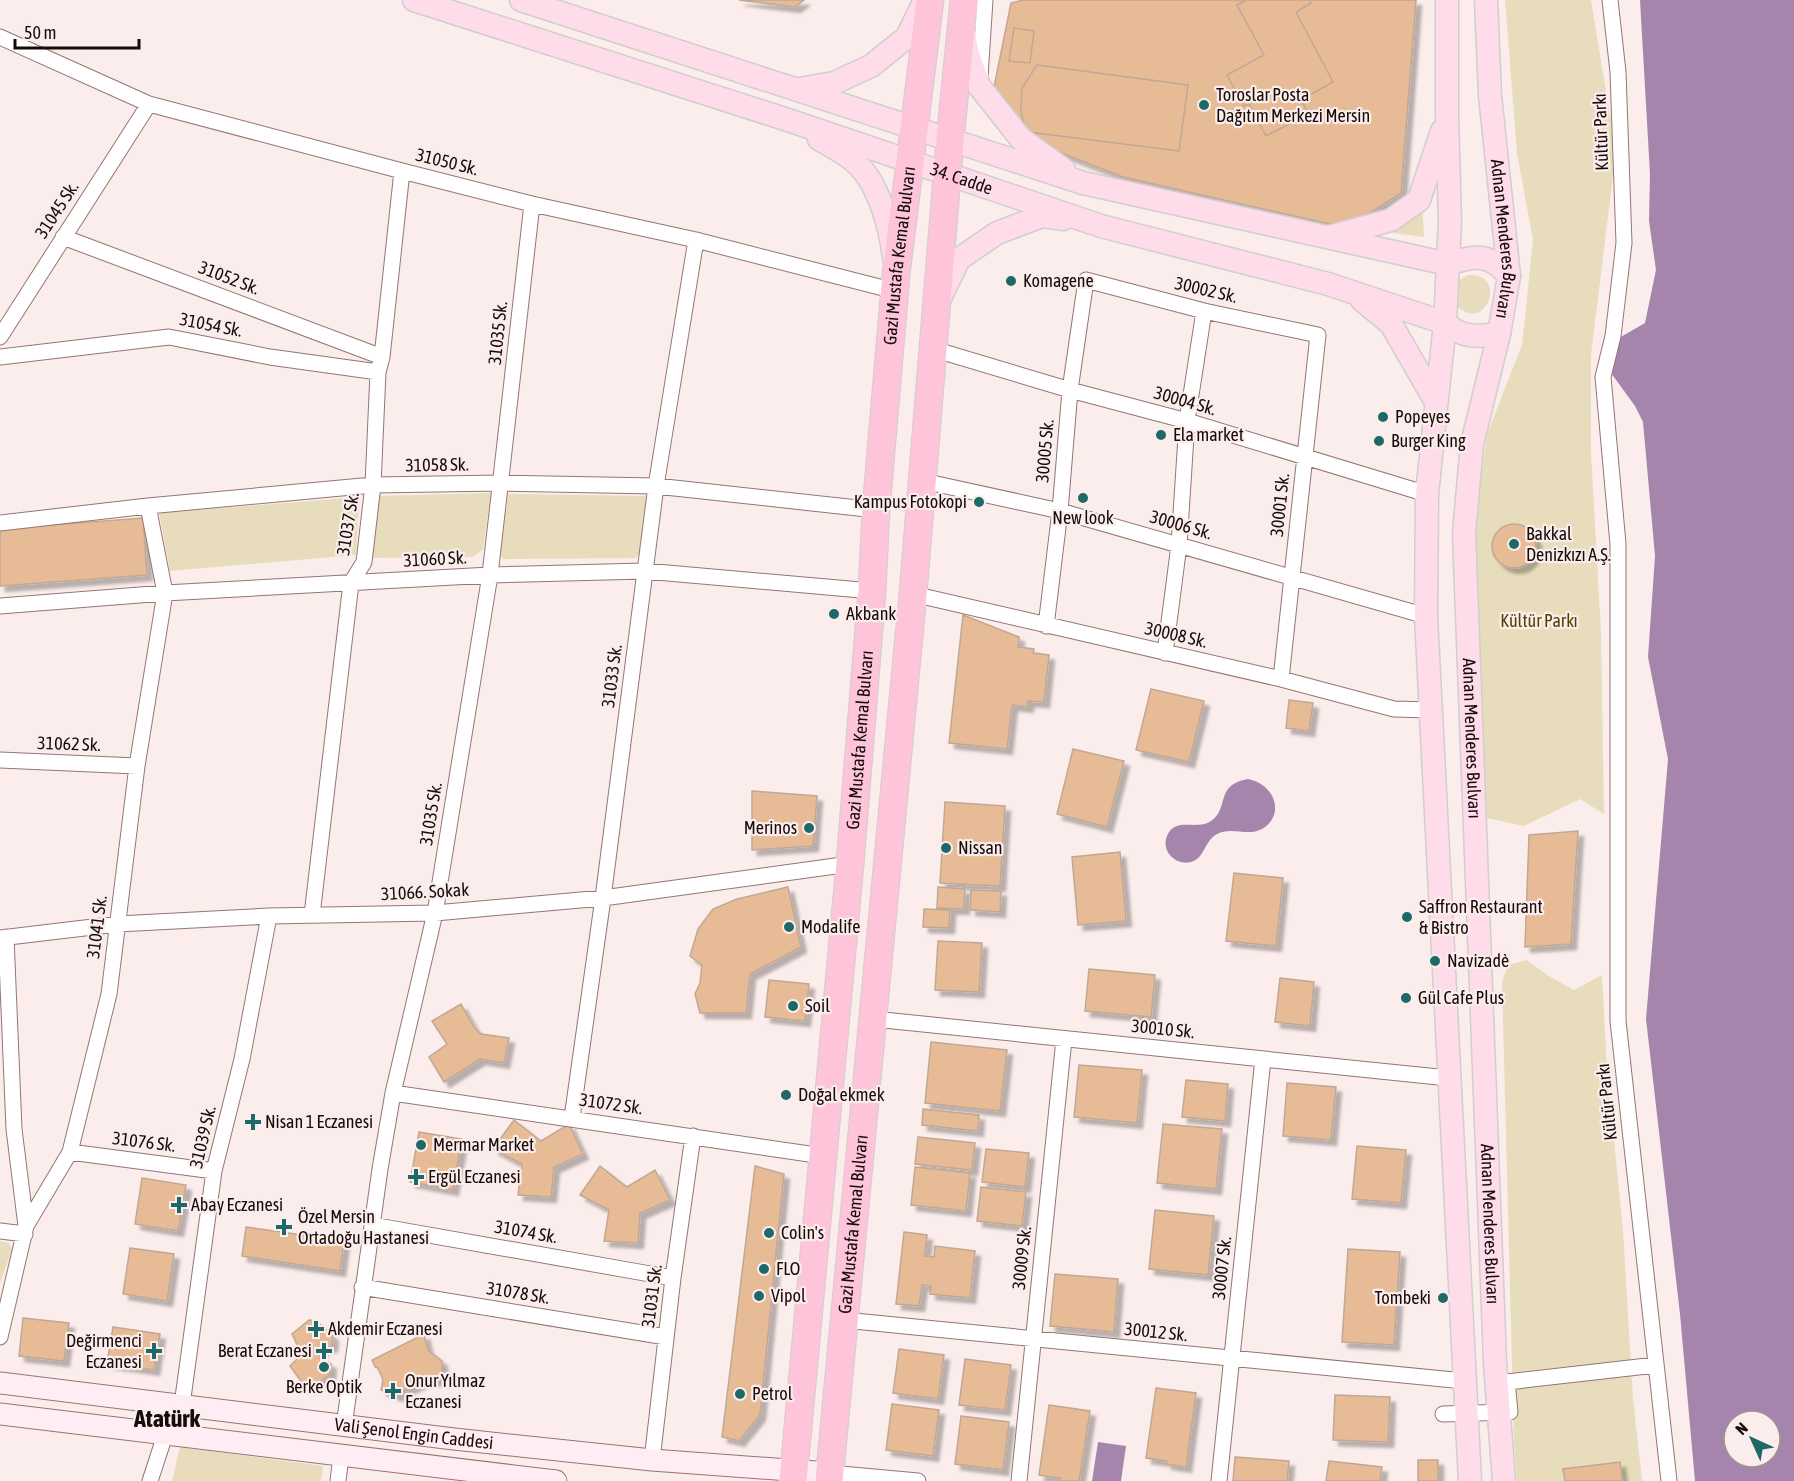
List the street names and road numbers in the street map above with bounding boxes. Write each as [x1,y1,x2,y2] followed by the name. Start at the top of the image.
[1589,93,1612,171] street label: Kültür Parkı
[414,144,480,179] street label: 31050 Sk.
[928,158,996,199] street label: 34. Cadde
[1487,158,1520,320] street label: Adnan Menderes Bulvarı
[879,165,919,346] street label: Gazi Mustafa Kemal Bulvarı
[30,177,83,242] street label: 31045 Sk.
[196,256,263,299] street label: 31052 Sk.
[1173,272,1239,307] street label: 30002 Sk.
[484,300,511,366] street label: 31035 Sk.
[178,308,244,341] street label: 31054 Sk.
[1152,382,1219,419] street label: 30004 Sk.
[1031,418,1058,483] street label: 30005 Sk.
[405,453,469,476] street label: 31058 Sk.
[1266,472,1293,538] street label: 30001 Sk.
[332,491,363,557] street label: 31037 Sk.
[1148,506,1215,543] street label: 30006 Sk.
[403,546,467,571] street label: 31060 Sk.
[1143,617,1209,652] street label: 30008 Sk.
[597,643,626,709] street label: 31033 Sk.
[842,650,877,830] street label: Gazi Mustafa Kemal Bulvarı
[1459,658,1486,819] street label: Adnan Menderes Bulvarı
[37,732,101,755] street label: 31062 Sk.
[415,781,446,847] street label: 31035 Sk.
[380,879,470,904] street label: 31066. Sokak
[82,894,111,960] street label: 31041 Sk.
[1130,1015,1196,1042] street label: 30010 Sk.
[1592,1062,1621,1142] street label: Kültür Parkı
[578,1089,644,1118] street label: 31072 Sk.
[185,1104,220,1170] street label: 31039 Sk.
[111,1127,177,1156] street label: 31076 Sk.
[834,1134,872,1315] street label: Gazi Mustafa Kemal Bulvarı
[1477,1143,1504,1305] street label: Adnan Menderes Bulvarı
[493,1216,559,1247] street label: 31074 Sk.
[1008,1225,1035,1291] street label: 30009 Sk.
[1208,1235,1235,1301] street label: 30007 Sk.
[637,1263,666,1329] street label: 31031 Sk.
[485,1277,551,1308] street label: 31078 Sk.
[1123,1318,1189,1345] street label: 30012 Sk.
[333,1413,495,1453] street label: Vali Şenol Engin Caddesi

